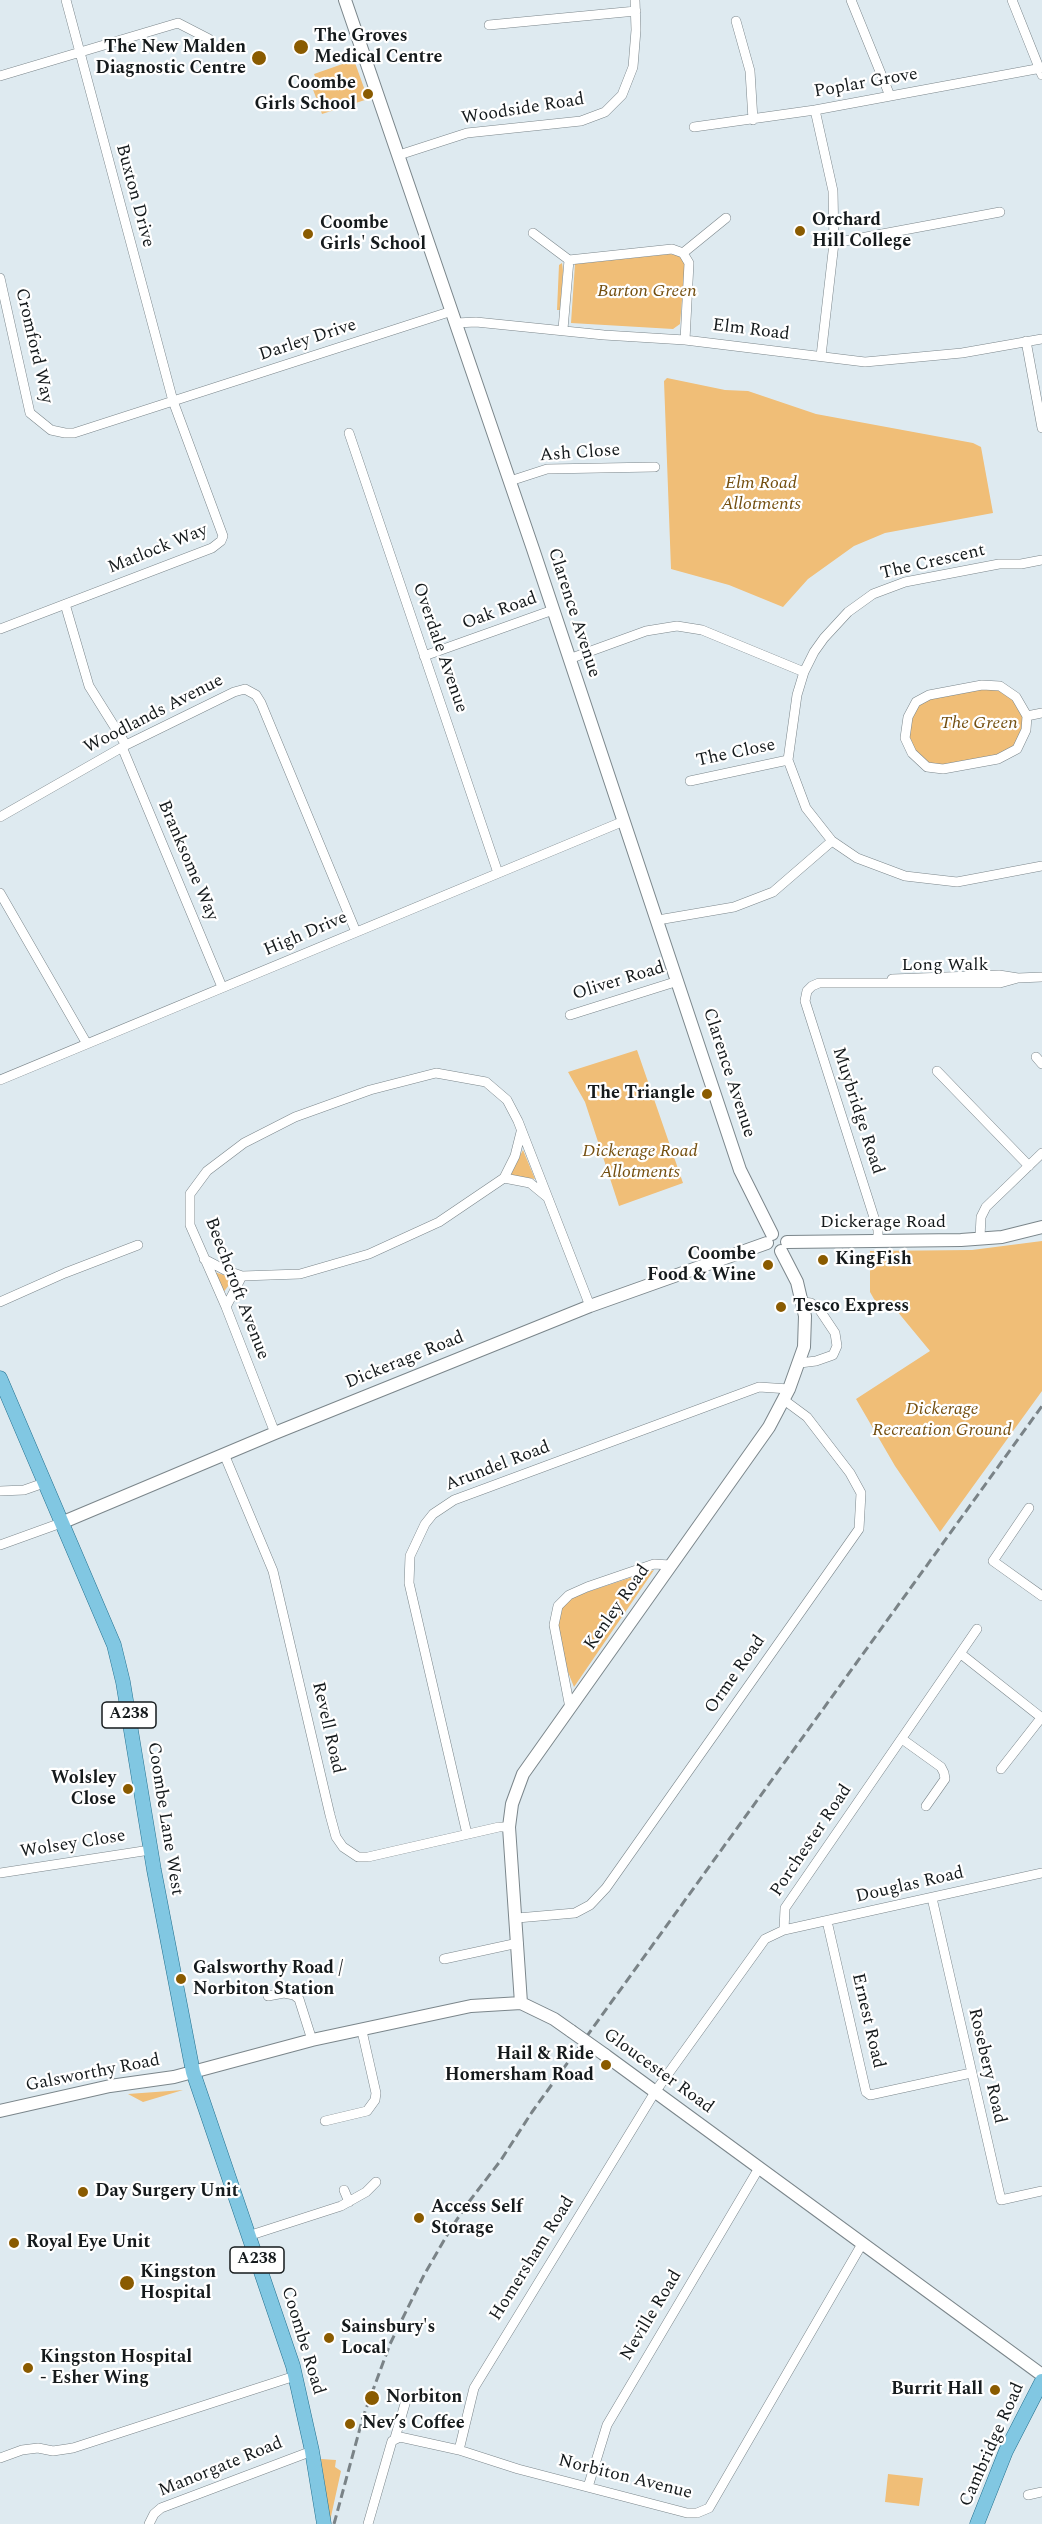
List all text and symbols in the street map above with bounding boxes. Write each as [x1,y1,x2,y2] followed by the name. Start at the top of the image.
[314,26,442,68] place label: The Groves Medical Centre
[95,37,246,80] place label: The New Malden Diagnostic Centre
[292,38,310,56] marker: The Groves Medical Centre
[250,49,268,67] marker: The New Malden Diagnostic Centre
[813,64,919,104] street label: Poplar Grove
[254,73,356,116] place label: Coombe Girls School
[361,87,375,101] marker: Coombe Girls School
[460,90,586,130] street label: Woodside Road
[110,142,158,250] street label: Buxton Drive
[812,210,911,252] place label: Orchard Hill College
[320,213,426,256] place label: Coombe Girls' School
[793,224,807,238] marker: Orchard Hill College
[301,227,315,241] marker: Coombe Girls' School
[597,281,697,303] park label: Barton Green
[9,286,57,406] street label: Cromford Way
[257,315,359,367] street label: Darley Drive
[711,316,791,346] street label: Elm Road
[539,440,621,468] street label: Ash Close
[721,473,801,516] park label: Elm Road Allotments
[105,520,211,580] street label: Matlock Way
[879,540,987,586] street label: The Crescent
[542,546,604,680] street label: Clarence Avenue
[407,580,471,716] street label: Overdale Avenue
[459,588,541,636] street label: Oak Road
[81,671,227,759] street label: Woodlands Avenue
[940,713,1018,735] park label: The Green
[694,735,778,773] street label: The Close
[152,797,222,925] street label: Branksome Way
[261,908,351,962] street label: High Drive
[901,955,989,977] street label: Long Walk
[570,958,668,1006] street label: Oliver Road
[697,1006,759,1140] street label: Clarence Avenue
[826,1045,888,1177] street label: Muybridge Road
[587,1083,695,1105] place label: The Triangle
[700,1087,714,1101] marker: The Triangle
[582,1141,698,1184] park label: Dickerage Road Allotments
[820,1212,946,1234] street label: Dickerage Road
[199,1215,273,1363] street label: Beechcroft Avenue
[647,1244,756,1286] place label: Coombe Food & Wine
[835,1249,912,1271] place label: KingFish
[816,1253,830,1267] marker: KingFish
[761,1258,775,1272] marker: Coombe Food & Wine
[793,1296,909,1318] place label: Tesco Express
[774,1300,788,1314] marker: Tesco Express
[343,1327,467,1395] street label: Dickerage Road
[872,1399,1012,1442] park label: Dickerage Recreation Ground
[443,1437,553,1497] street label: Arundel Road
[581,1561,655,1655] street label: Kenley Road
[701,1632,771,1718] street label: Orme Road
[306,1680,348,1776] street label: Revell Road
[102,1702,156,1728] road number: A238
[141,1741,187,1897] street label: Coombe Lane West
[51,1768,116,1810] place label: Wolsley Close
[767,1781,857,1901] street label: Porchester Road
[121,1782,135,1796] marker: Wolsley Close
[19,1826,127,1864] street label: Wolsey Close
[854,1863,966,1909] street label: Douglas Road
[193,1958,343,2000] place label: Galsworthy Road / Norbiton Station
[846,1971,888,2071] street label: Ernest Road
[174,1972,188,1986] marker: Galsworthy Road / Norbiton Station
[962,2006,1010,2126] street label: Rosebery Road
[599,2025,717,2119] street label: Gloucester Road
[445,2044,594,2086] place label: Hail & Ride Homersham Road
[24,2050,162,2098] street label: Galsworthy Road
[599,2058,613,2072] marker: Hail & Ride Homersham Road
[95,2181,239,2203] place label: Day Surgery Unit
[76,2185,90,2199] marker: Day Surgery Unit
[486,2193,580,2325] street label: Homersham Road
[431,2197,523,2240] place label: Access Self Storage
[412,2211,426,2225] marker: Access Self Storage
[26,2232,150,2254] place label: Royal Eye Unit
[7,2236,21,2250] marker: Royal Eye Unit
[230,2247,284,2273] road number: A238
[140,2262,216,2304] place label: Kingston Hospital
[617,2267,687,2365] street label: Neville Road
[118,2274,136,2292] marker: Kingston Hospital
[275,2284,329,2398] street label: Coombe Road
[341,2317,435,2360] place label: Sainsbury's Local
[322,2331,336,2345] marker: Sainsbury's Local
[40,2347,192,2390] place label: Kingston Hospital - Esher Wing
[21,2361,35,2375] marker: Kingston Hospital - Esher Wing
[891,2379,983,2401] place label: Burrit Hall
[956,2380,1030,2510] street label: Cambridge Road
[988,2383,1002,2397] marker: Burrit Hall
[386,2387,462,2409] place label: Norbiton
[363,2389,381,2407] marker: Norbiton
[362,2413,465,2435] place label: Nev’s Coffee
[343,2417,357,2431] marker: Nev’s Coffee
[156,2433,286,2503] street label: Manorgate Road
[556,2451,694,2505] street label: Norbiton Avenue

